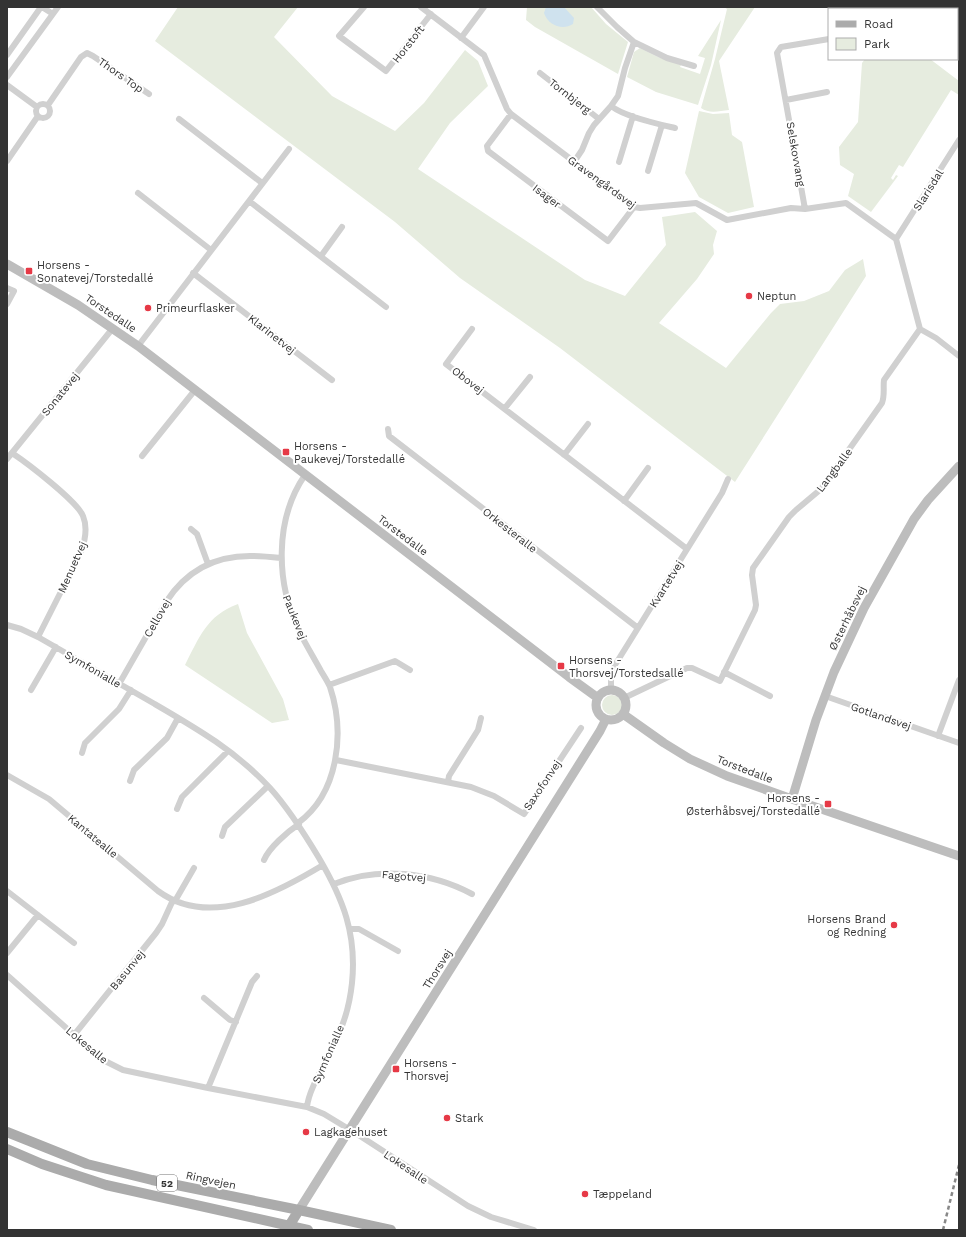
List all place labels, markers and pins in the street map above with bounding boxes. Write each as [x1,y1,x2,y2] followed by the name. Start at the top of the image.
[37,259,153,285] place label: Horsens - Sonatevej/Torstedallé
[24,266,34,276] marker: Horsens - Sonatevej/Torstedallé
[757,290,796,303] place label: Neptun
[744,291,754,301] marker: Neptun
[156,302,235,315] place label: Primeurflasker
[143,303,153,313] marker: Primeurflasker
[294,440,405,466] place label: Horsens - Paukevej/Torstedallé
[281,447,291,457] marker: Horsens - Paukevej/Torstedallé
[569,654,684,680] place label: Horsens - Thorsvej/Torstedsallé
[556,661,566,671] marker: Horsens - Thorsvej/Torstedsallé
[686,792,820,818] place label: Horsens - Østerhåbsvej/Torstedallé
[823,799,833,809] marker: Horsens - Østerhåbsvej/Torstedallé
[807,913,886,939] place label: Horsens Brand og Redning
[889,920,899,930] marker: Horsens Brand og Redning
[404,1057,457,1083] place label: Horsens - Thorsvej
[391,1064,401,1074] marker: Horsens - Thorsvej
[455,1112,484,1125] place label: Stark
[442,1113,452,1123] marker: Stark
[314,1126,388,1139] place label: Lagkagehuset
[301,1127,311,1137] marker: Lagkagehuset
[593,1188,652,1201] place label: Tæppeland
[580,1189,590,1199] marker: Tæppeland

